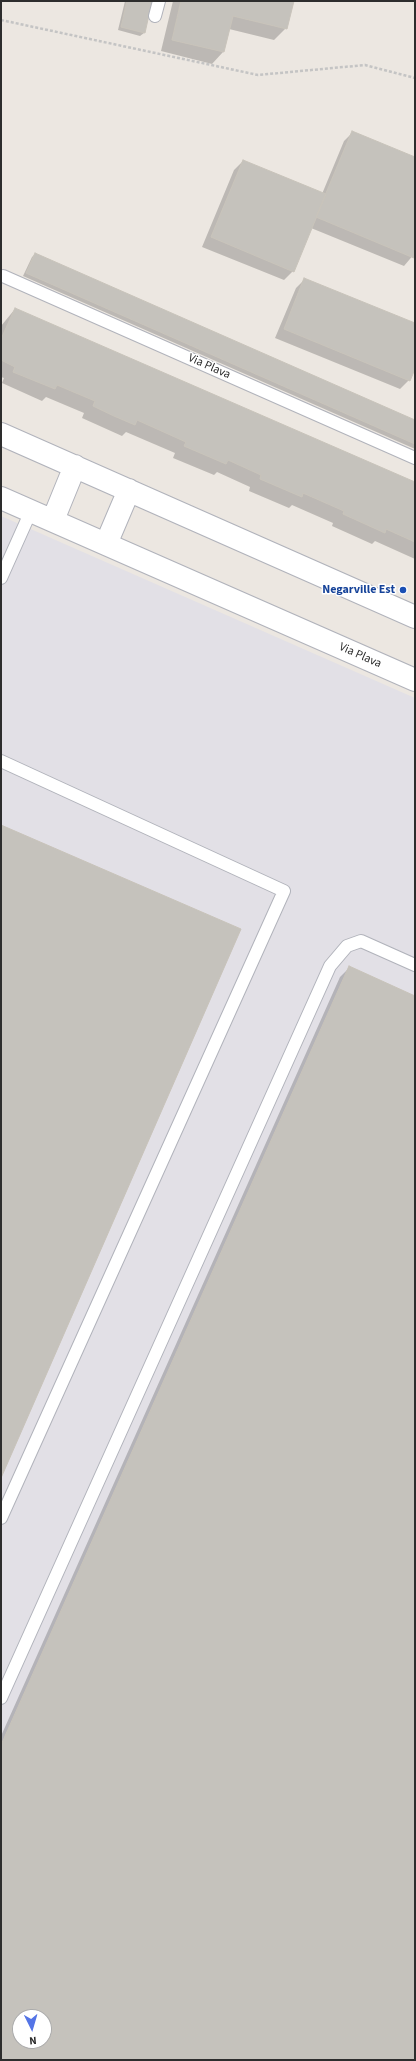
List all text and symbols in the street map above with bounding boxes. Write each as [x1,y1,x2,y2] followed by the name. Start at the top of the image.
[186,351,232,383] street label: Via Plava
[322,583,395,597] place label: Negarville Est
[398,585,408,595] marker: Negarville Est
[337,640,383,672] street label: Via Plava
[12,2009,52,2049] north arrow
[29,2033,37,2048] text: N

